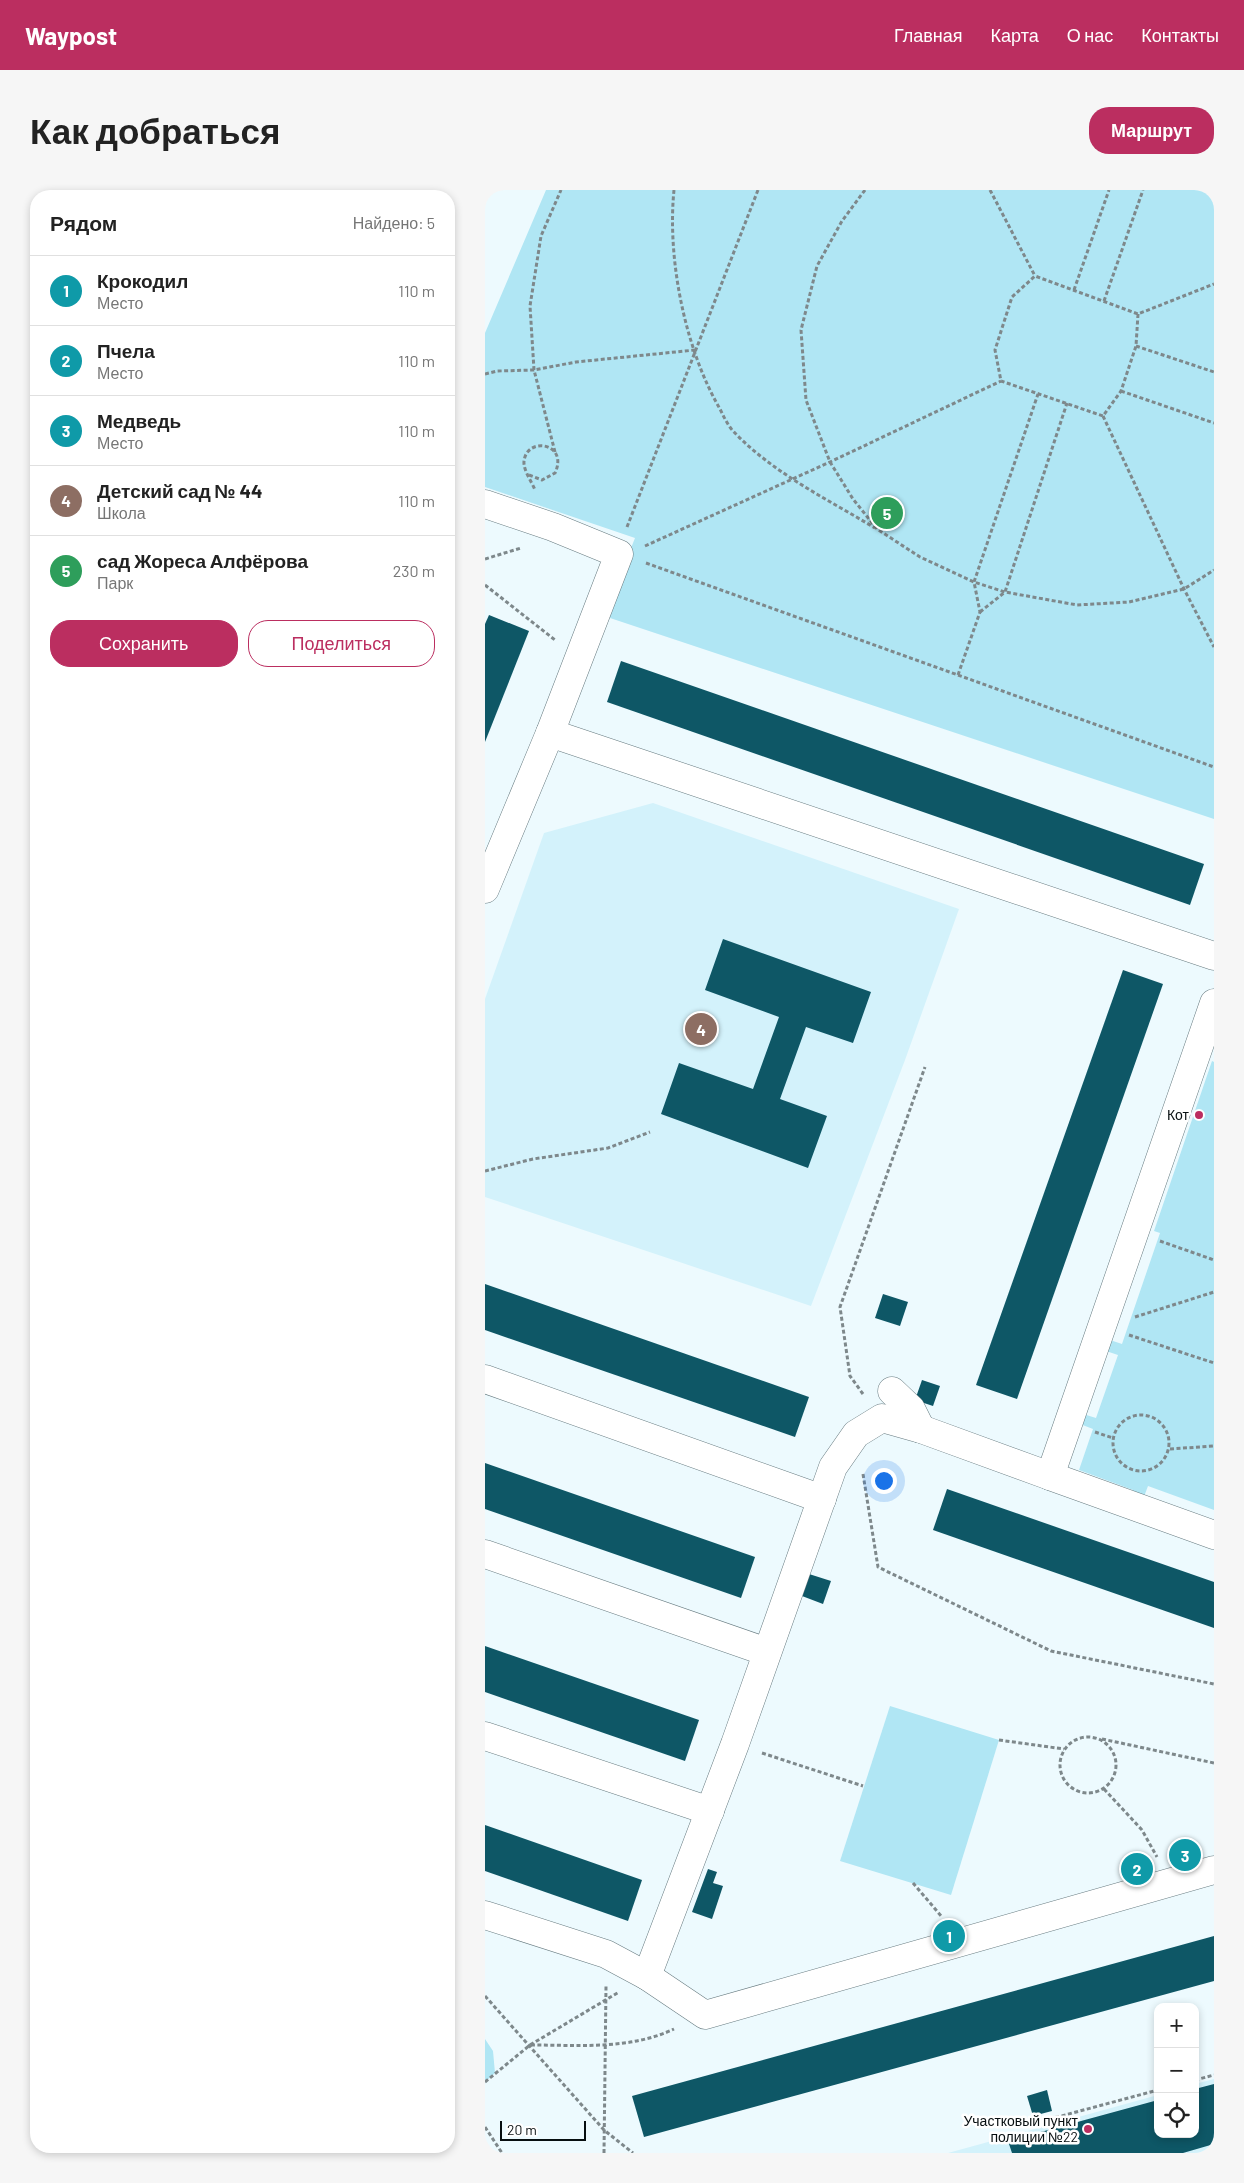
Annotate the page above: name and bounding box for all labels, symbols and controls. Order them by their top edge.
text: Waypost [25,21,117,50]
text: Главная [894,24,963,46]
text: Карта [991,24,1039,46]
text: О нас [1067,24,1113,46]
text: Контакты [1141,24,1219,46]
button: Маршрут [1089,107,1214,154]
text: Как добраться [30,109,280,151]
text: Рядом [50,210,117,235]
text: Найдено: 5 [353,213,435,232]
text: Крокодил [97,269,188,292]
text: 1 [63,281,69,300]
text: 110 m [398,281,435,300]
text: Место [97,293,143,312]
text: Пчела [97,339,155,362]
text: 2 [62,351,70,370]
text: 110 m [398,351,435,370]
text: Место [97,363,143,382]
text: Медведь [97,409,181,432]
text: 3 [62,421,70,440]
text: 110 m [398,421,435,440]
text: Место [97,433,143,452]
text: Детский сад № 44 [97,479,263,502]
text: 4 [61,491,71,510]
text: 110 m [398,491,435,510]
pin: 5 [871,494,903,532]
text: Школа [97,503,146,522]
text: сад Жореса Алфёрова [97,549,308,572]
text: 5 [62,561,70,580]
text: 230 m [393,561,435,580]
text: Парк [97,573,133,592]
button: Сохранить [50,620,238,667]
button: Поделиться [248,620,435,667]
pin: 4 [685,1010,717,1048]
place label: Кот [1167,1106,1190,1123]
marker: Кот [1193,1109,1205,1121]
your location [871,1468,897,1494]
pin: 3 [1169,1836,1201,1874]
pin: 2 [1121,1850,1153,1888]
pin: 1 [933,1917,965,1955]
map controls [1154,2003,1199,2138]
button: + [1154,2003,1199,2048]
button: − [1154,2048,1199,2093]
button: locate [1154,2093,1199,2138]
place label: Участковый пункт полиции №22 [963,2112,1079,2145]
scale bar [500,2118,586,2141]
text: 20 m [507,2121,537,2138]
marker: Участковый пункт полиции №22 [1082,2123,1094,2135]

